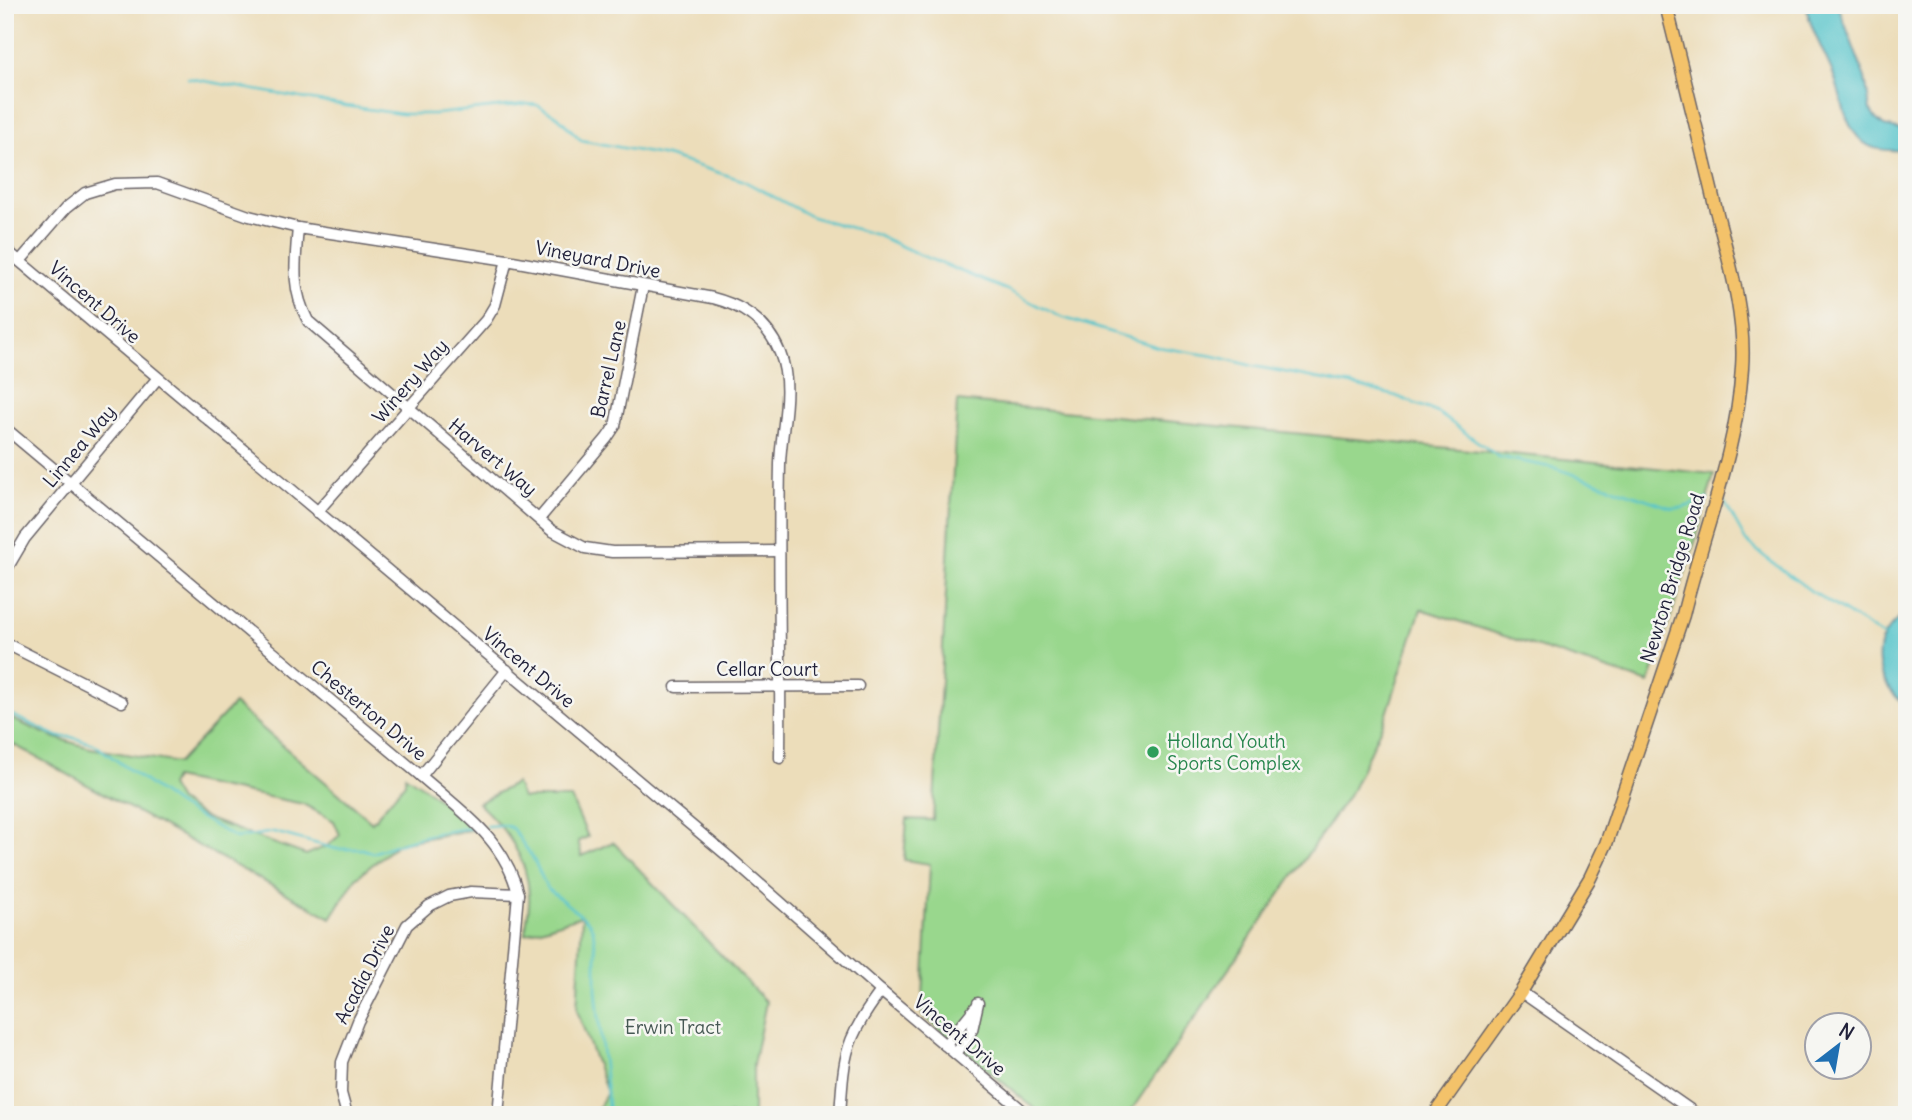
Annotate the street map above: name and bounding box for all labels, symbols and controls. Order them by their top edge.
street label: Vineyard Drive [533,235,663,283]
street label: Vincent Drive [44,256,146,348]
street label: Barrel Lane [585,318,631,420]
street label: Winery Way [367,334,453,428]
street label: Linnea Way [38,400,120,492]
street label: Harvert Way [444,413,542,501]
street label: Newton Bridge Road [1635,490,1709,666]
street label: Vincent Drive [478,621,580,713]
street label: Chesterton Drive [306,655,432,765]
street label: Cellar Court [716,657,818,681]
place label: Holland Youth Sports Complex [1167,729,1301,775]
marker: Holland Youth Sports Complex [1145,744,1161,760]
street label: Acadia Drive [329,920,399,1028]
street label: Vincent Drive [909,989,1011,1081]
north arrow [1804,1012,1874,1082]
park label: Erwin Tract [625,1015,721,1039]
text: N [1835,1018,1859,1045]

